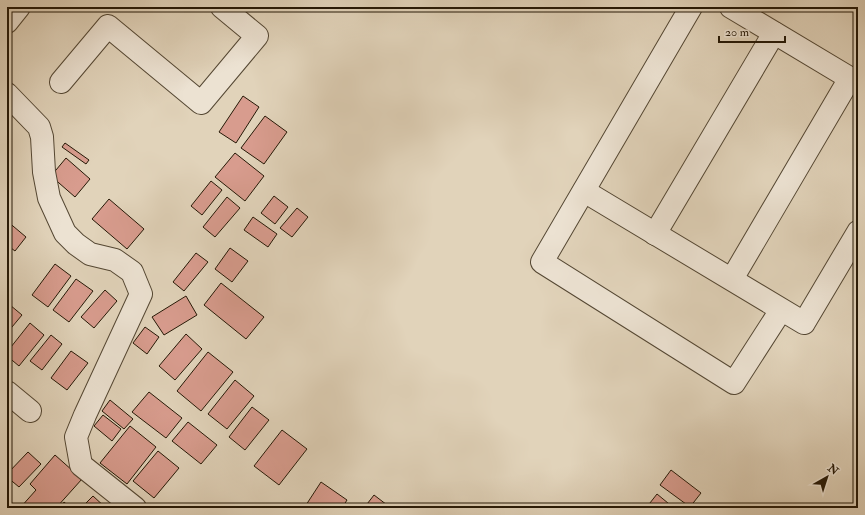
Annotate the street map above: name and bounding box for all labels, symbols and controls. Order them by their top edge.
scale bar [719,18,785,44]
text: 20 m [725,25,750,40]
north arrow [807,457,847,497]
text: N [824,461,842,478]

